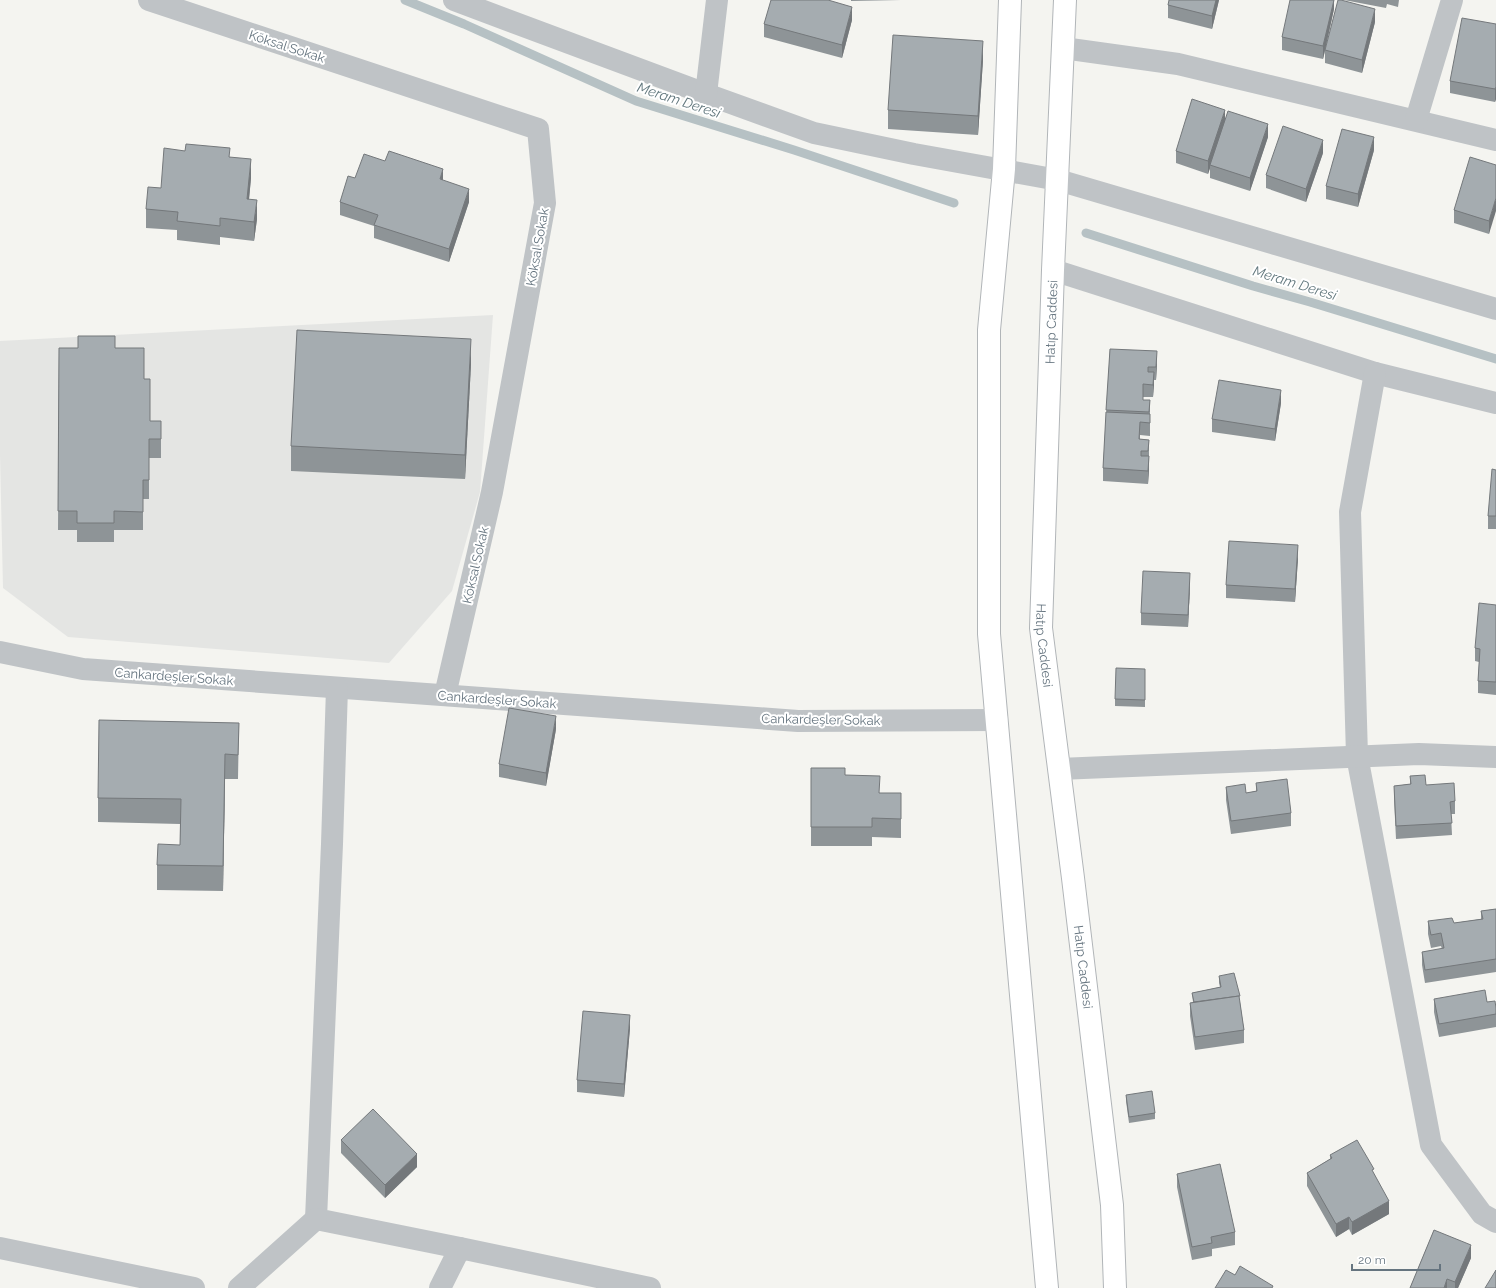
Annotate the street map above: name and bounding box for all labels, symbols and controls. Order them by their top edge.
street label: Köksal Sokak [247,27,327,66]
water label: Meram Deresi [635,79,724,121]
street label: Köksal Sokak [523,207,552,287]
water label: Meram Deresi [1251,263,1340,304]
street label: Hatıp Caddesi [1043,280,1060,364]
street label: Köksal Sokak [459,525,492,605]
street label: Hatıp Caddesi [1033,603,1056,688]
street label: Cankardeşler Sokak [114,665,234,688]
street label: Cankardeşler Sokak [437,688,557,711]
street label: Cankardeşler Sokak [761,711,881,728]
street label: Hatıp Caddesi [1071,924,1096,1010]
scale bar [1352,1246,1440,1272]
text: 20 m [1358,1253,1386,1267]

